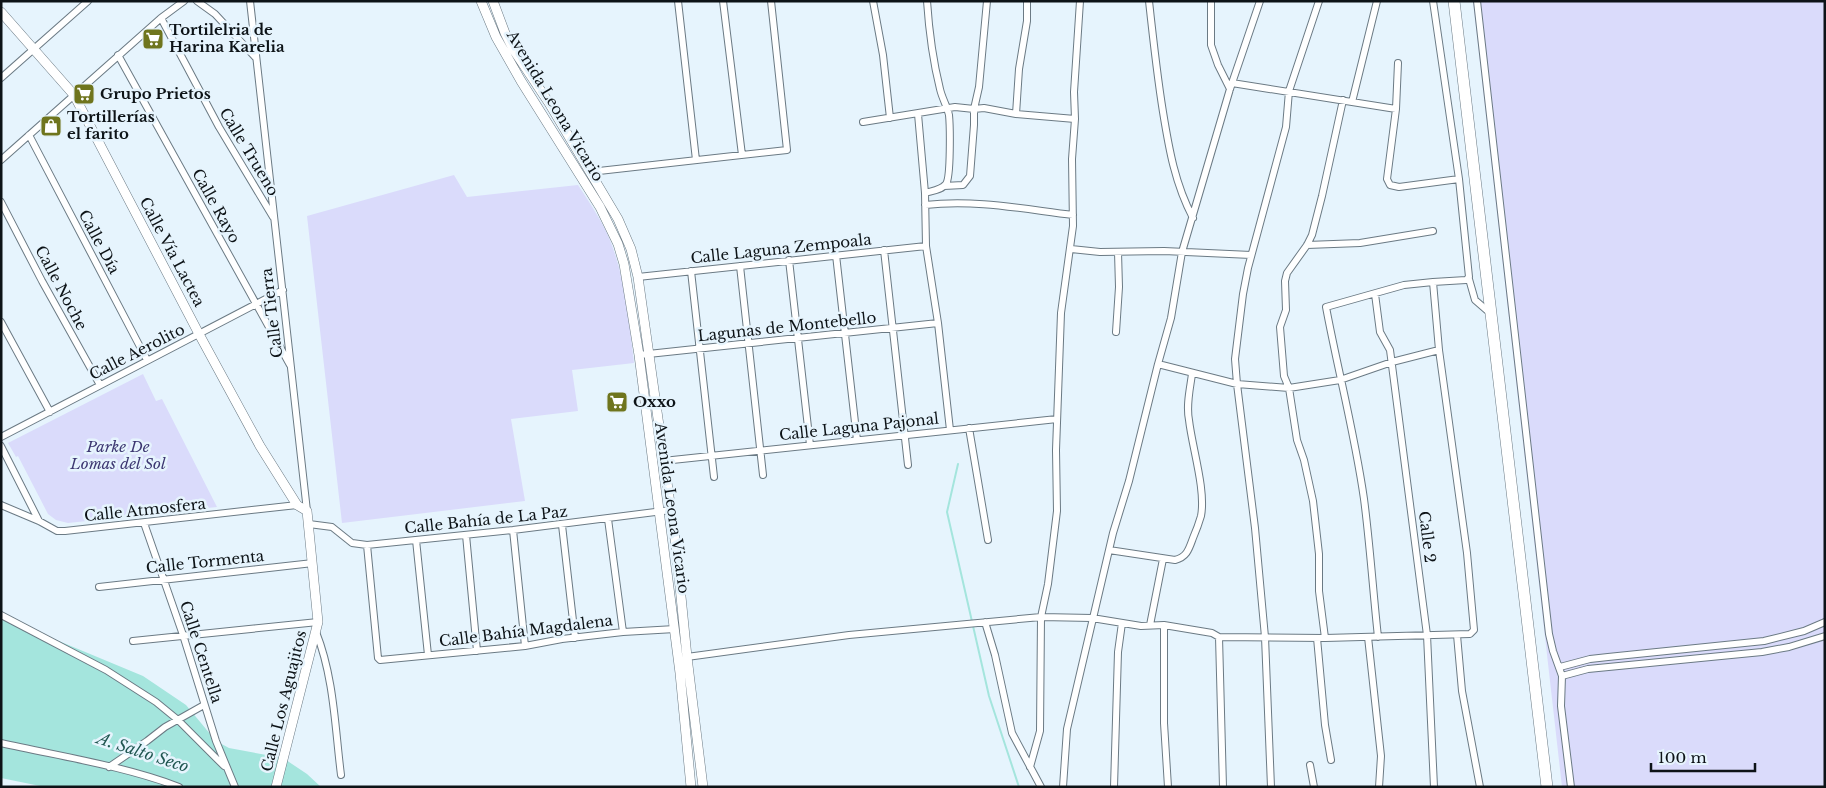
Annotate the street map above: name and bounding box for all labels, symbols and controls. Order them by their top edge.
place label: Tortilelria de Harina Karelia [169,20,285,56]
street label: Avenida Leona Vicario [502,26,608,185]
supermarket icon: Tortilelria de Harina Karelia [141,27,165,51]
supermarket icon: Grupo Prietos [72,82,96,106]
place label: Grupo Prietos [100,84,211,103]
street label: Calle Trueno [216,104,283,199]
place label: Tortillerías el farito [67,107,155,143]
shop icon: Tortillerías el farito [39,114,63,138]
street label: Calle Rayo [188,165,245,246]
street label: Calle Vía Lactea [136,194,210,310]
street label: Calle Día [75,207,125,278]
street label: Calle Laguna Zempoala [690,229,873,267]
street label: Calle Noche [31,242,92,333]
street label: Calle Tierra [256,266,286,359]
street label: Lagunas de Montebello [697,308,877,345]
street label: Calle Aerolito [86,319,188,384]
supermarket icon: Oxxo [605,390,629,414]
place label: Oxxo [633,392,676,411]
street label: Calle Laguna Pajonal [778,409,940,444]
street label: Avenida Leona Vicario [651,420,694,595]
park label: Parke De Lomas del Sol [69,437,166,473]
street label: Calle Atmosfera [83,494,207,525]
street label: Calle Bahía de La Paz [403,501,568,538]
street label: Calle 2 [1415,510,1440,564]
street label: Calle Tormenta [145,546,266,577]
street label: Calle Centella [176,598,227,706]
street label: Calle Bahía Magdalena [438,610,615,651]
street label: Calle Los Aguajitos [257,628,310,774]
water label: A. Salto Seco [93,727,191,776]
scale bar [1651,740,1755,772]
text: 100 m [1658,748,1707,767]

